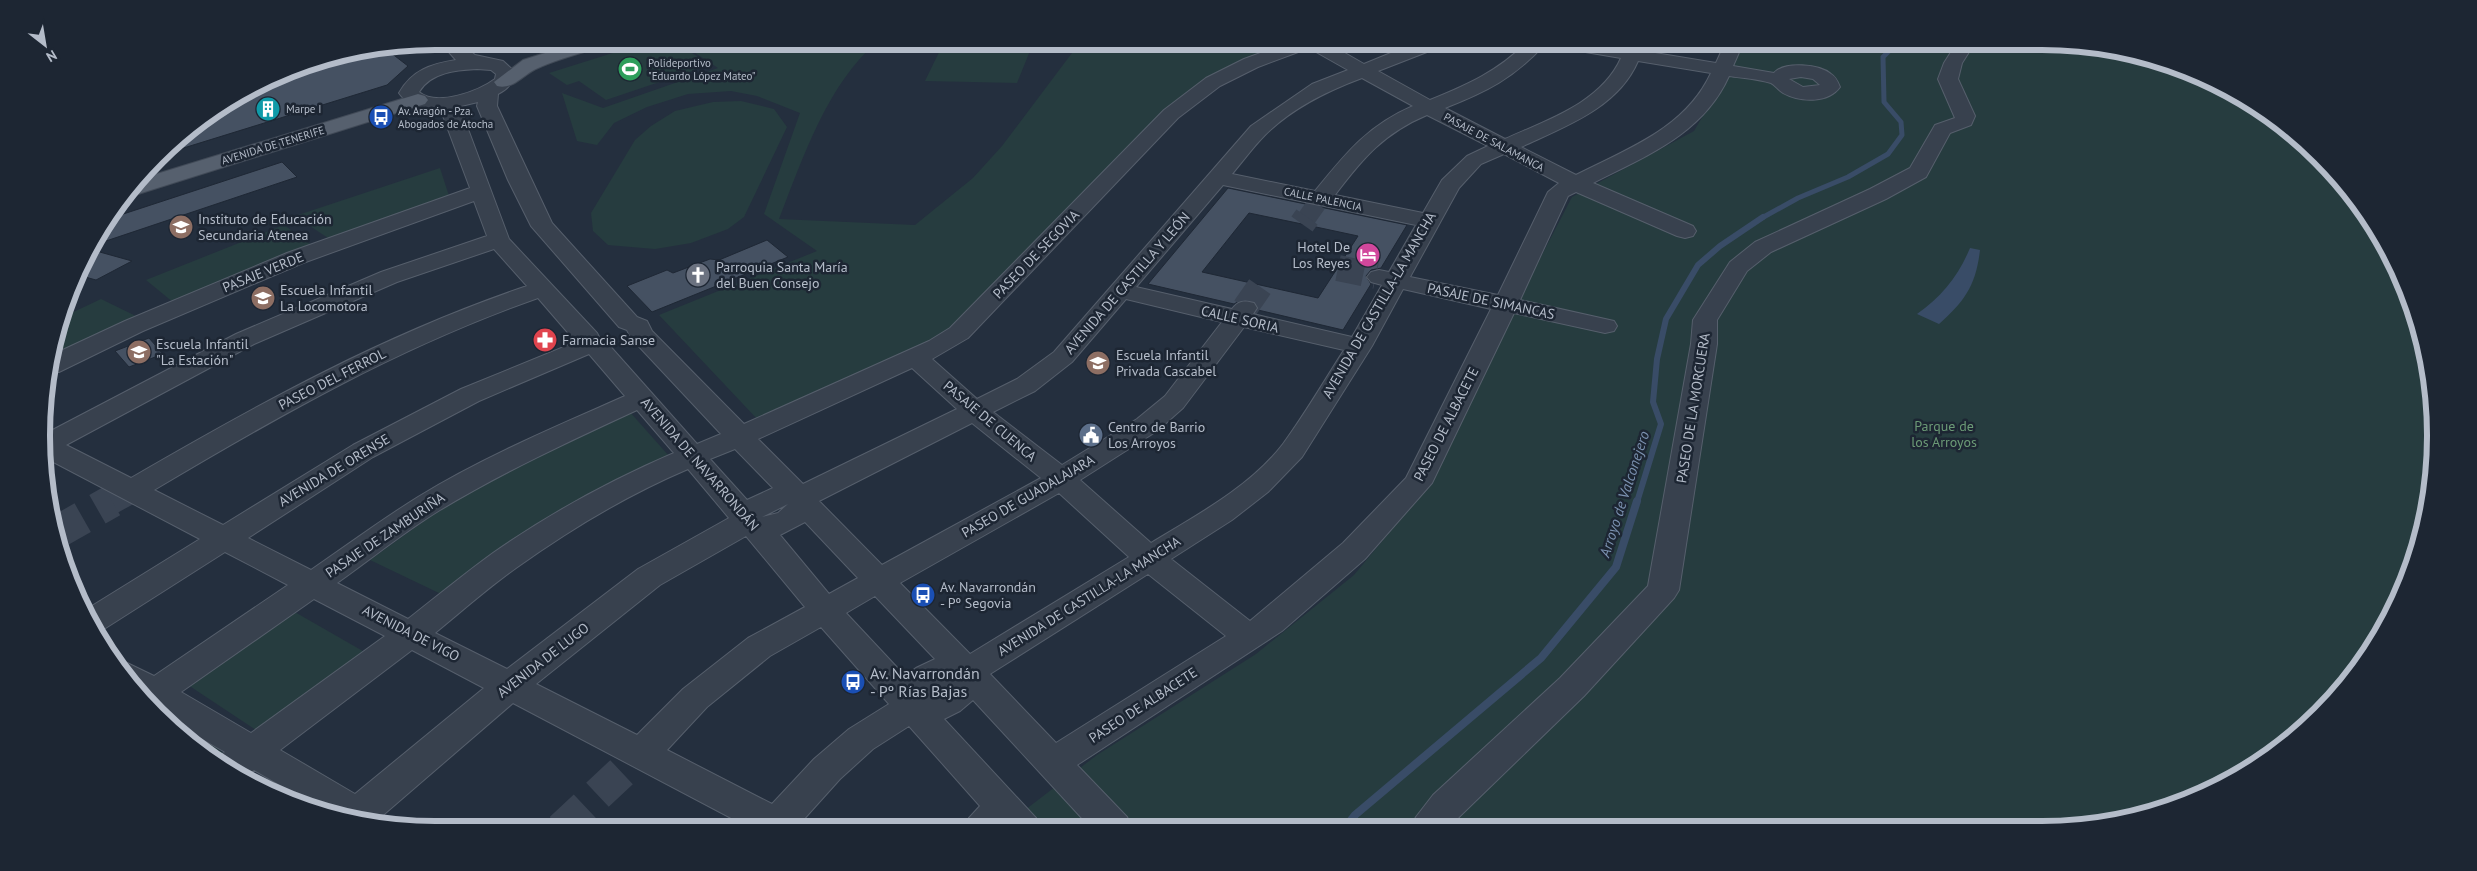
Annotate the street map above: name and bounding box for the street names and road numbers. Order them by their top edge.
street label: PASAJE DE SALAMANCA [1441,110,1547,175]
street label: AVENIDA DE TENERIFE [220,123,326,167]
street label: CALLE PALENCIA [1283,184,1364,214]
street label: PASEO DE SEGOVIA [989,205,1084,302]
street label: AVENIDA DE CASTILLA Y LEÓN [1060,208,1194,358]
street label: AVENIDA DE CASTILLA-LA MANCHA [1318,208,1440,401]
street label: PASAJE VERDE [220,248,306,296]
street label: PASAJE DE SIMANCAS [1426,279,1556,323]
street label: CALLE SORIA [1199,301,1281,337]
street label: PASEO DE LA MORCUERA [1672,331,1714,484]
street label: PASEO DEL FERROL [275,344,389,414]
street label: PASEO DE ALBACETE [1409,364,1483,484]
street label: PASAJE DE CUENCA [940,377,1041,466]
street label: AVENIDA DE NAVARRONDÁN [637,394,763,534]
street label: AVENIDA DE ORENSE [275,430,393,510]
street label: PASEO DE GUADALAJARA [958,450,1098,541]
street label: PASAJE DE ZAMBURIÑA [322,488,449,582]
street label: AVENIDA DE CASTILLA-LA MANCHA [994,532,1184,660]
street label: AVENIDA DE VIGO [359,601,463,665]
street label: AVENIDA DE LUGO [493,619,593,701]
street label: PASEO DE ALBACETE [1085,663,1201,747]

